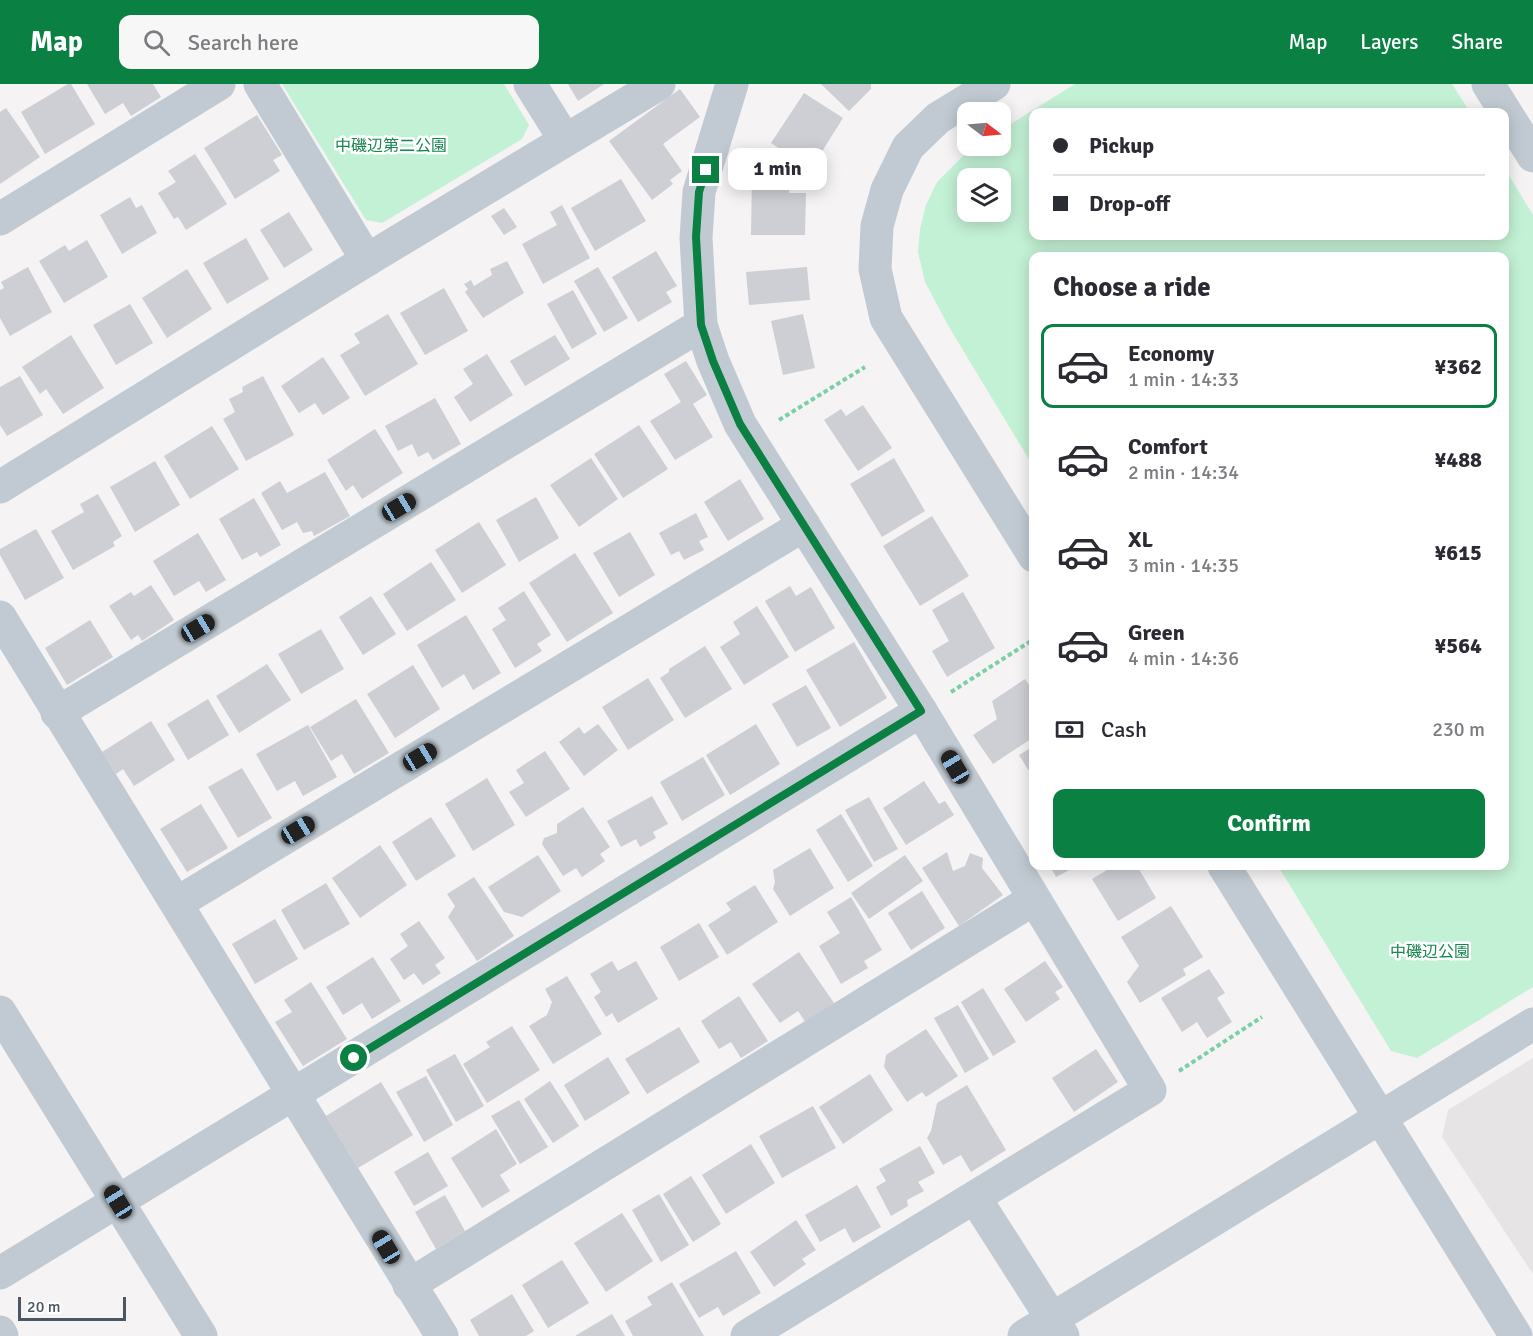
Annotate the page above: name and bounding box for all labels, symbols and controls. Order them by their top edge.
search box [119,15,539,69]
text: Map [30,25,83,59]
icon: search [140,26,173,59]
text: Search here [188,29,299,56]
text: Map [1289,29,1327,55]
text: Layers [1360,29,1418,55]
text: Share [1451,29,1503,55]
north arrow [957,102,1011,156]
map controls [957,102,1011,222]
text: Pickup [1089,132,1154,159]
park label: 中磯辺第二公園 [335,136,447,156]
callout: 1 min [727,149,826,191]
route end [692,156,719,183]
text: 1 min [753,156,802,181]
button: layers [957,168,1011,222]
text: Drop-off [1089,190,1170,217]
text: Choose a ride [1053,271,1211,304]
icon: car [1056,339,1110,393]
text: Economy [1128,340,1214,367]
text: ¥362 [1434,353,1482,380]
text: 1 min · 14:33 [1128,367,1239,392]
icon: car [1056,432,1110,486]
text: Comfort [1128,433,1208,460]
text: ¥488 [1434,446,1482,473]
text: 2 min · 14:34 [1128,460,1239,485]
car [379,490,419,524]
icon: car [1056,525,1110,579]
text: XL [1128,526,1153,553]
text: ¥615 [1434,539,1482,566]
text: 3 min · 14:35 [1128,553,1239,578]
car [178,611,218,645]
icon: car [1056,618,1110,672]
text: Green [1128,619,1185,646]
text: ¥564 [1434,632,1482,659]
text: 4 min · 14:36 [1128,646,1239,671]
icon: cash [1053,713,1086,746]
text: Cash [1101,716,1147,743]
text: 230 m [1432,717,1485,742]
car [400,740,440,774]
car [938,747,972,787]
button: Confirm [1053,789,1485,858]
car [278,813,318,847]
park label: 中磯辺公園 [1390,942,1470,962]
route start [340,1044,367,1071]
car [101,1182,135,1222]
car [369,1227,403,1267]
scale bar [18,1294,126,1322]
text: 20 m [27,1297,61,1317]

